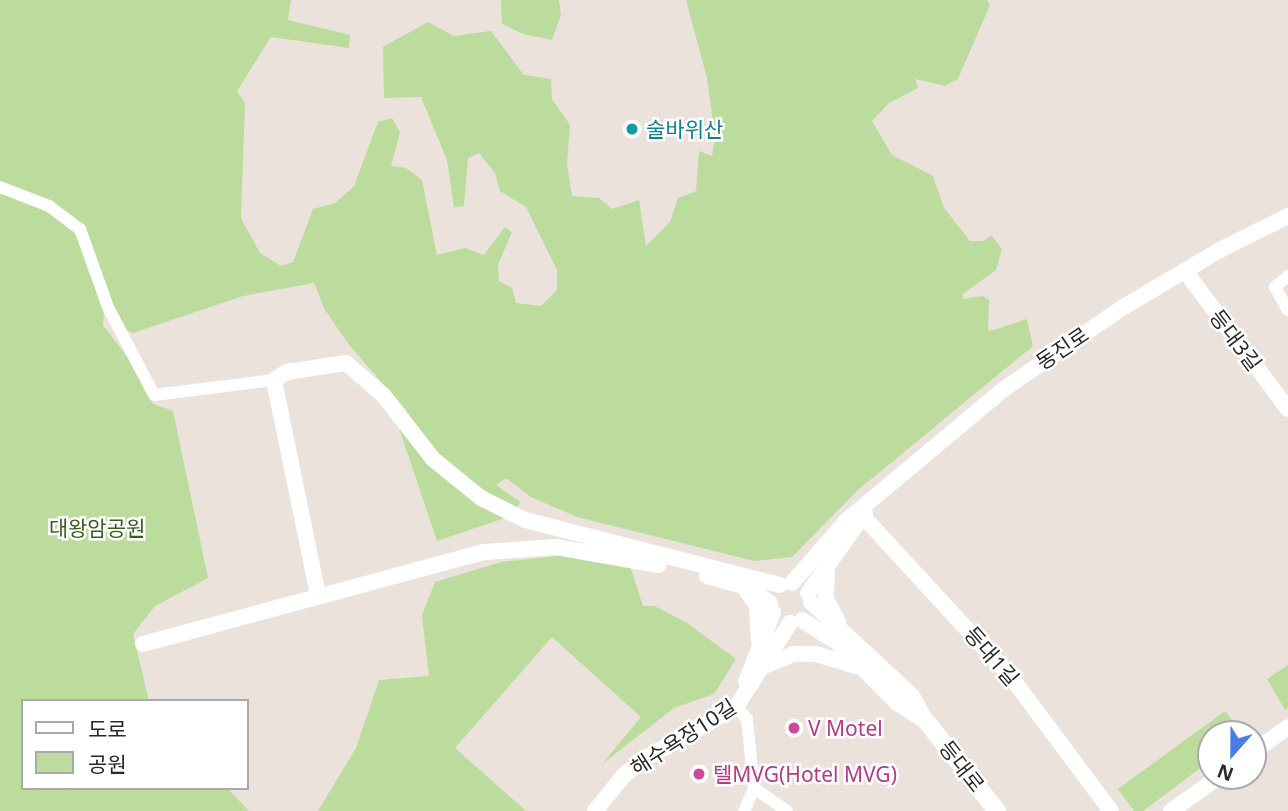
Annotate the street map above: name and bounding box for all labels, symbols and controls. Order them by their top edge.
place label: 술바위산 [646,116,723,142]
marker: 술바위산 [624,121,640,137]
street label: 등대3길 [1205,304,1267,376]
street label: 동진로 [1031,321,1093,375]
park label: 대왕암공원 [49,515,145,541]
street label: 등대1길 [960,621,1024,691]
street label: 해수욕장10길 [626,694,740,780]
legend [21,699,248,790]
text: 도로 [88,715,127,743]
place label: V Motel [808,715,883,741]
marker: V Motel [786,720,802,736]
north arrow [1197,720,1267,790]
street label: 등대로 [934,735,990,797]
text: 공원 [88,750,127,778]
text: N [1213,758,1237,788]
place label: 텔MVG(Hotel MVG) [713,761,897,787]
marker: 텔MVG(Hotel MVG) [691,766,707,782]

